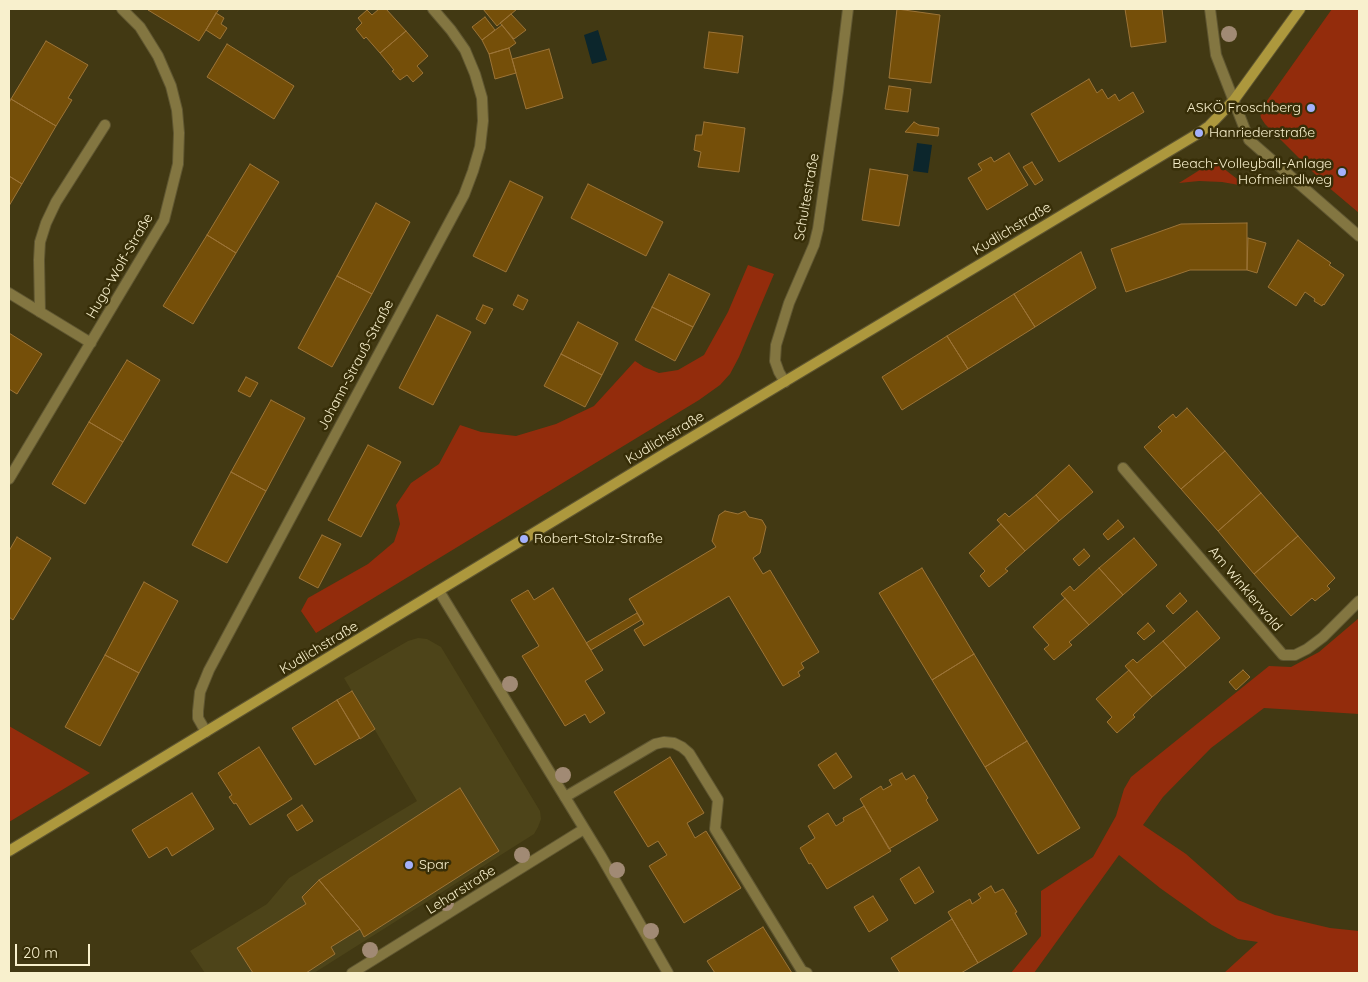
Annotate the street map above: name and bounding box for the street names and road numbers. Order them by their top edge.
street label: Schultestraße [791,152,823,242]
street label: Kudlichstraße [970,199,1054,259]
street label: Hugo-Wolf-Straße [83,210,157,322]
street label: Johann-Strauß-Straße [314,297,398,433]
street label: Kudlichstraße [623,408,707,468]
street label: Am Winklerwald [1205,543,1285,635]
street label: Kudlichstraße [277,618,361,678]
street label: Leharstraße [423,862,499,918]

